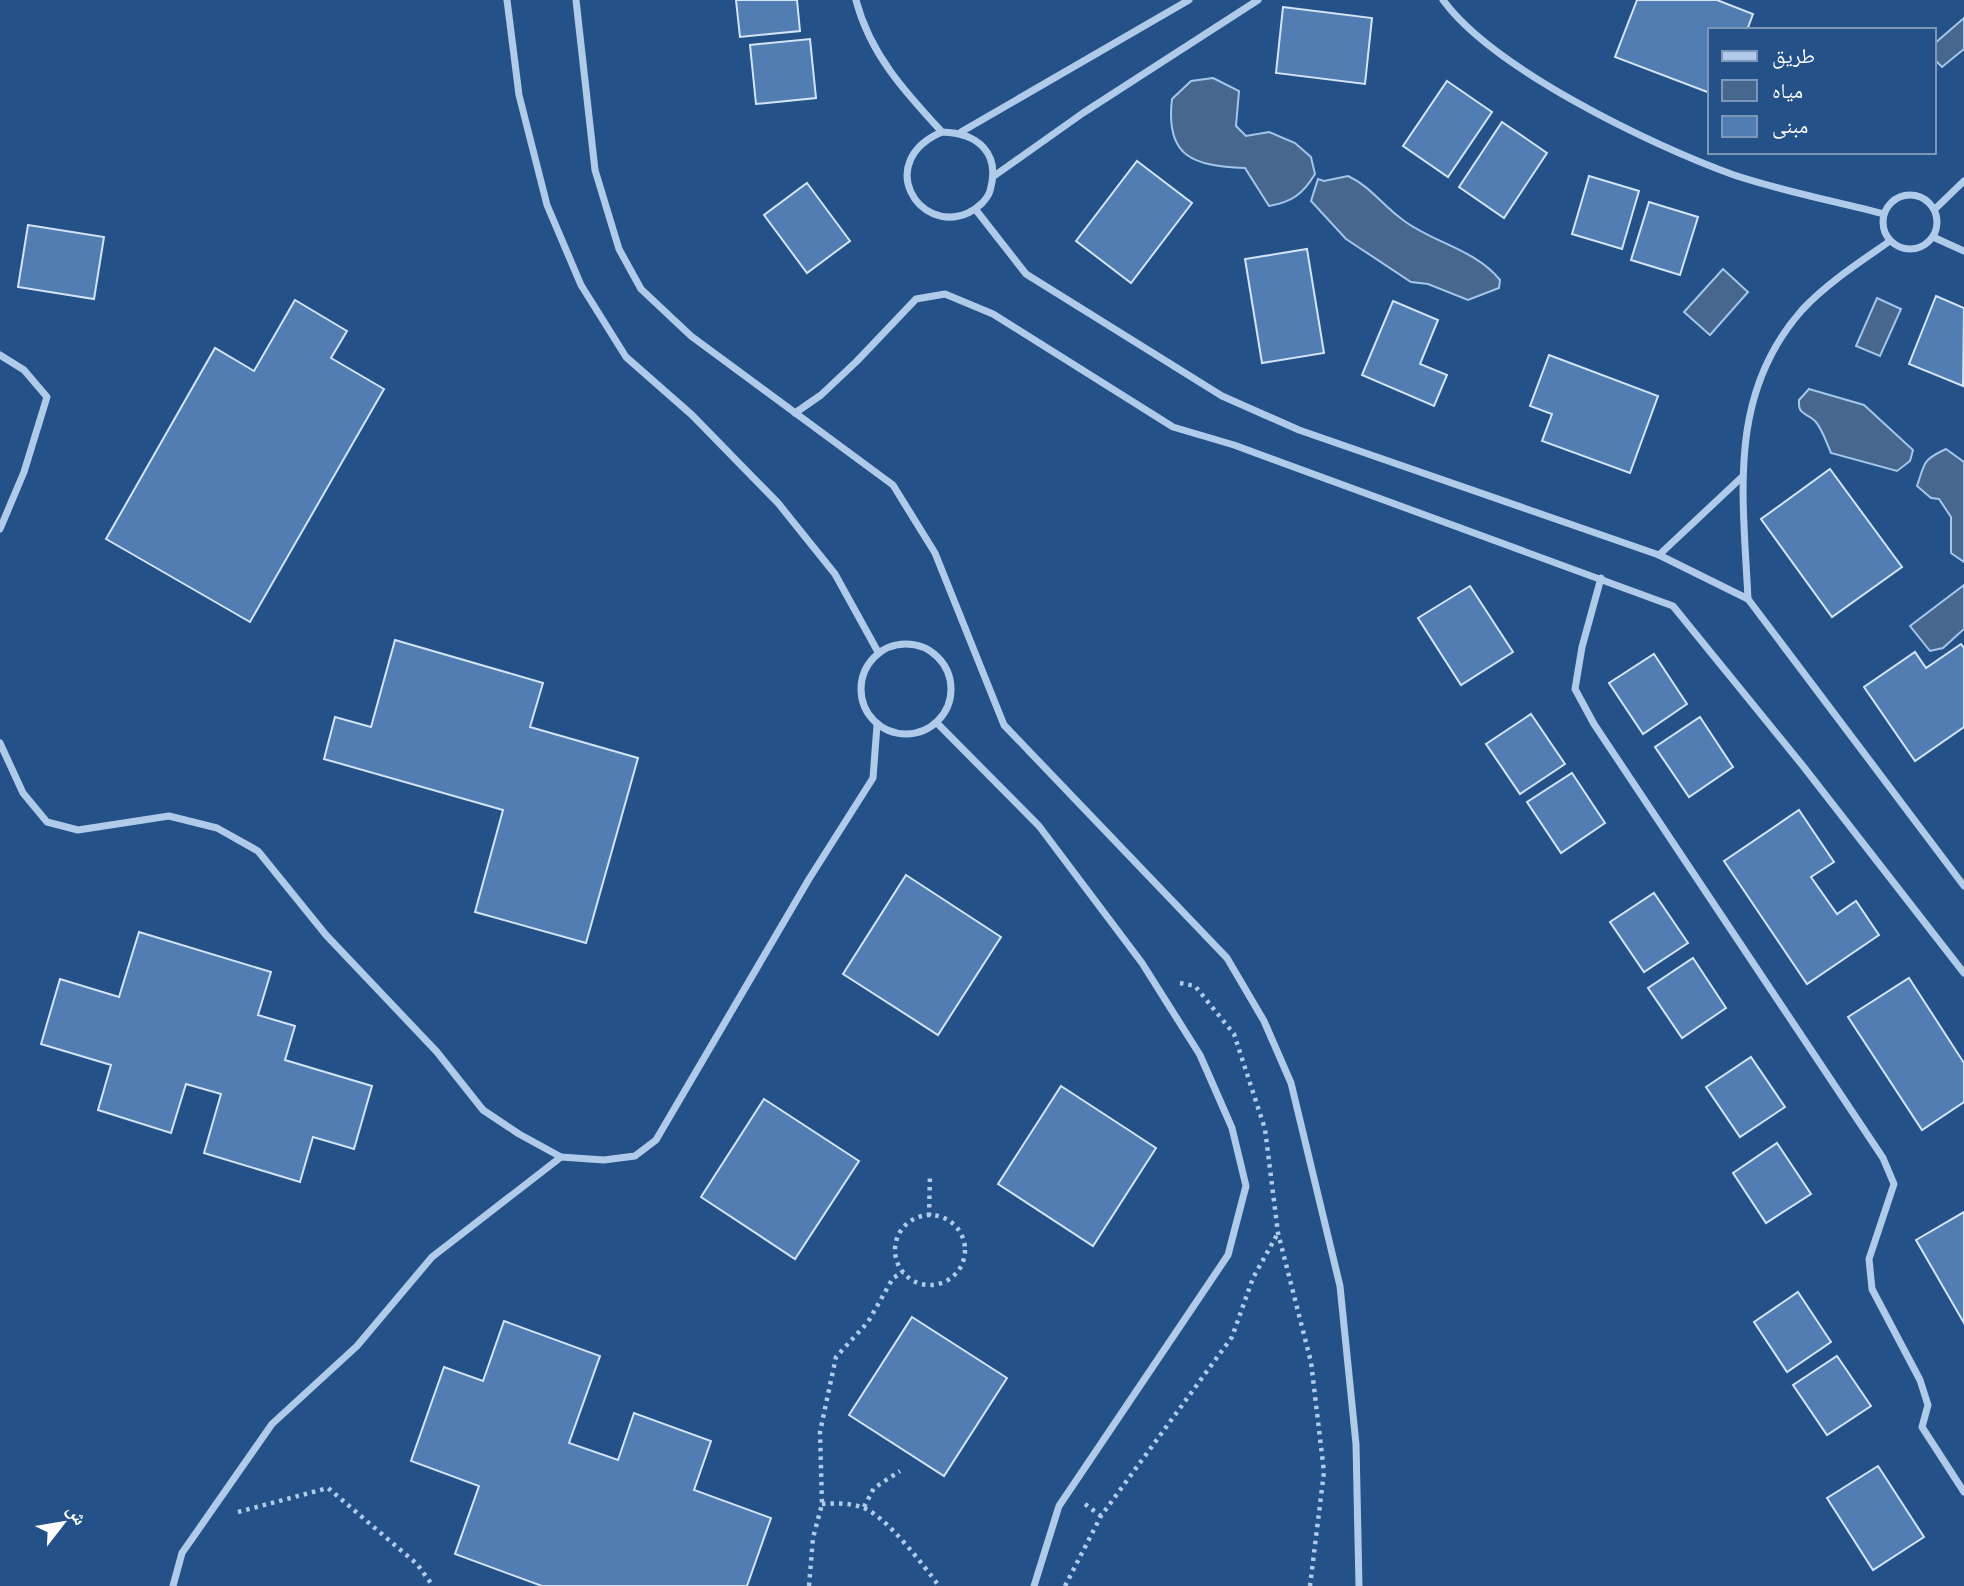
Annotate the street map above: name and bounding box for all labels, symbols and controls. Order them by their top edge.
legend [1708,28,1936,154]
text: طريق [1772,41,1815,70]
text: مياه [1772,76,1803,105]
text: مبنى [1772,111,1808,140]
north arrow [28,1488,98,1558]
text: ش [61,1499,94,1530]

